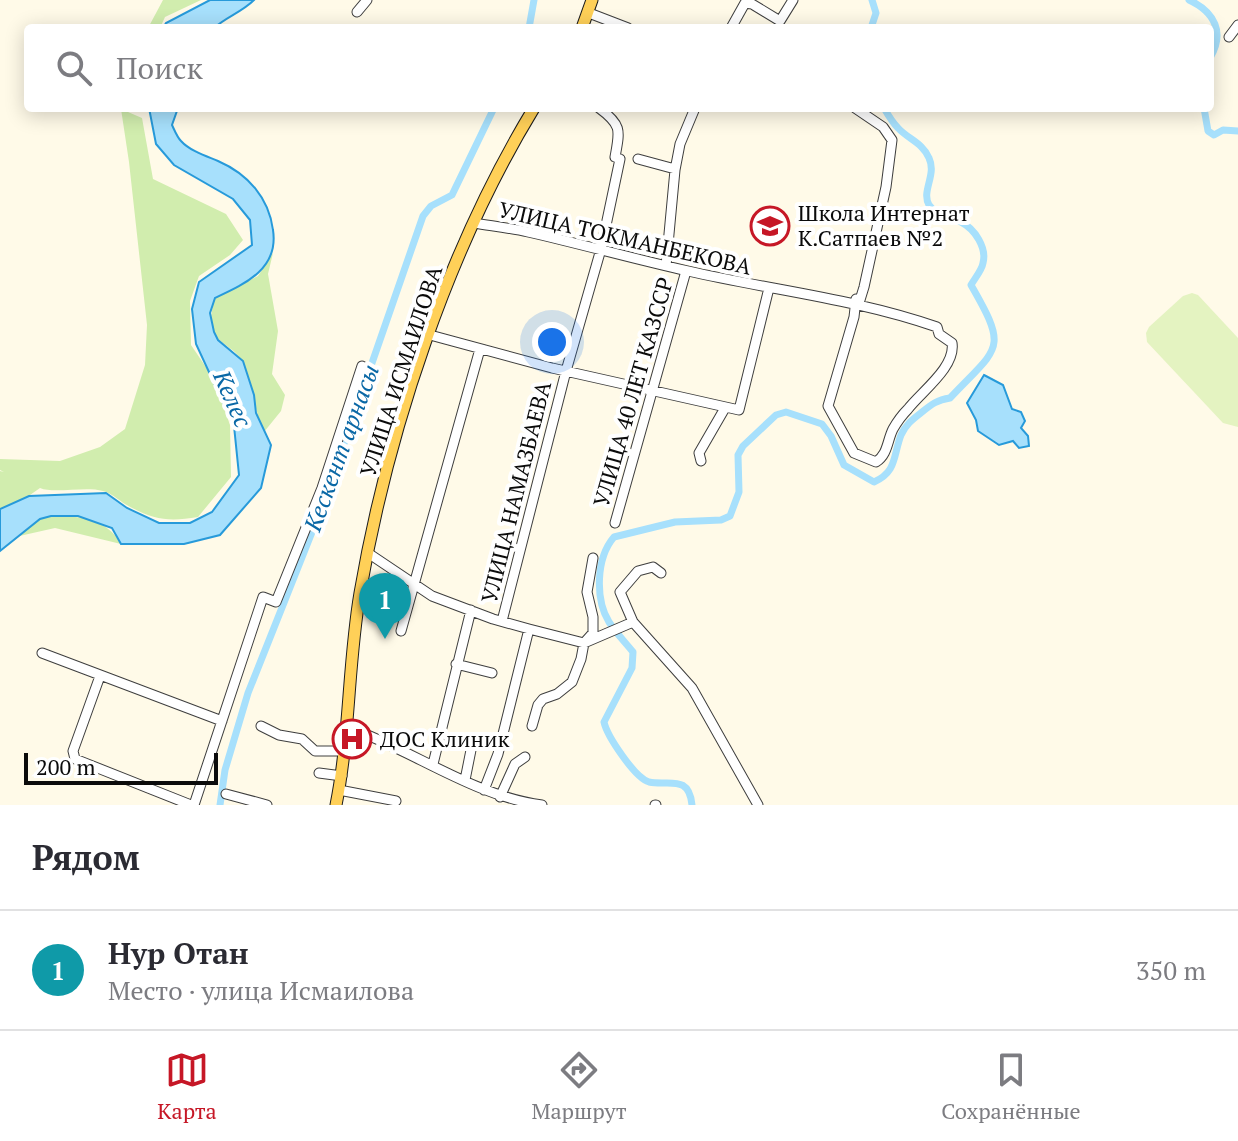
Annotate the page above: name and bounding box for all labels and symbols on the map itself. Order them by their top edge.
street label: УЛИЦА ТОКМАНБЕКОВА [496,194,755,281]
place label: Школа Интернат К.Сатпаев №2 [798,198,970,252]
school or university icon: Школа Интернат К.Сатпаев №2 [749,205,791,247]
street label: УЛИЦА ИСМАИЛОВА [353,261,449,480]
street label: УЛИЦА 40 ЛЕТ КАЗССР [586,274,679,510]
your location [532,322,572,362]
water label: Кескент арнасы [296,360,386,536]
water label: Келес [206,364,260,433]
street label: УЛИЦА НАМАЗБАЕВА [474,377,557,606]
pin: 1 [359,573,411,639]
hospital icon: ДОС Клиник [331,718,373,760]
place label: ДОС Клиник [380,724,509,753]
scale bar [24,749,218,785]

